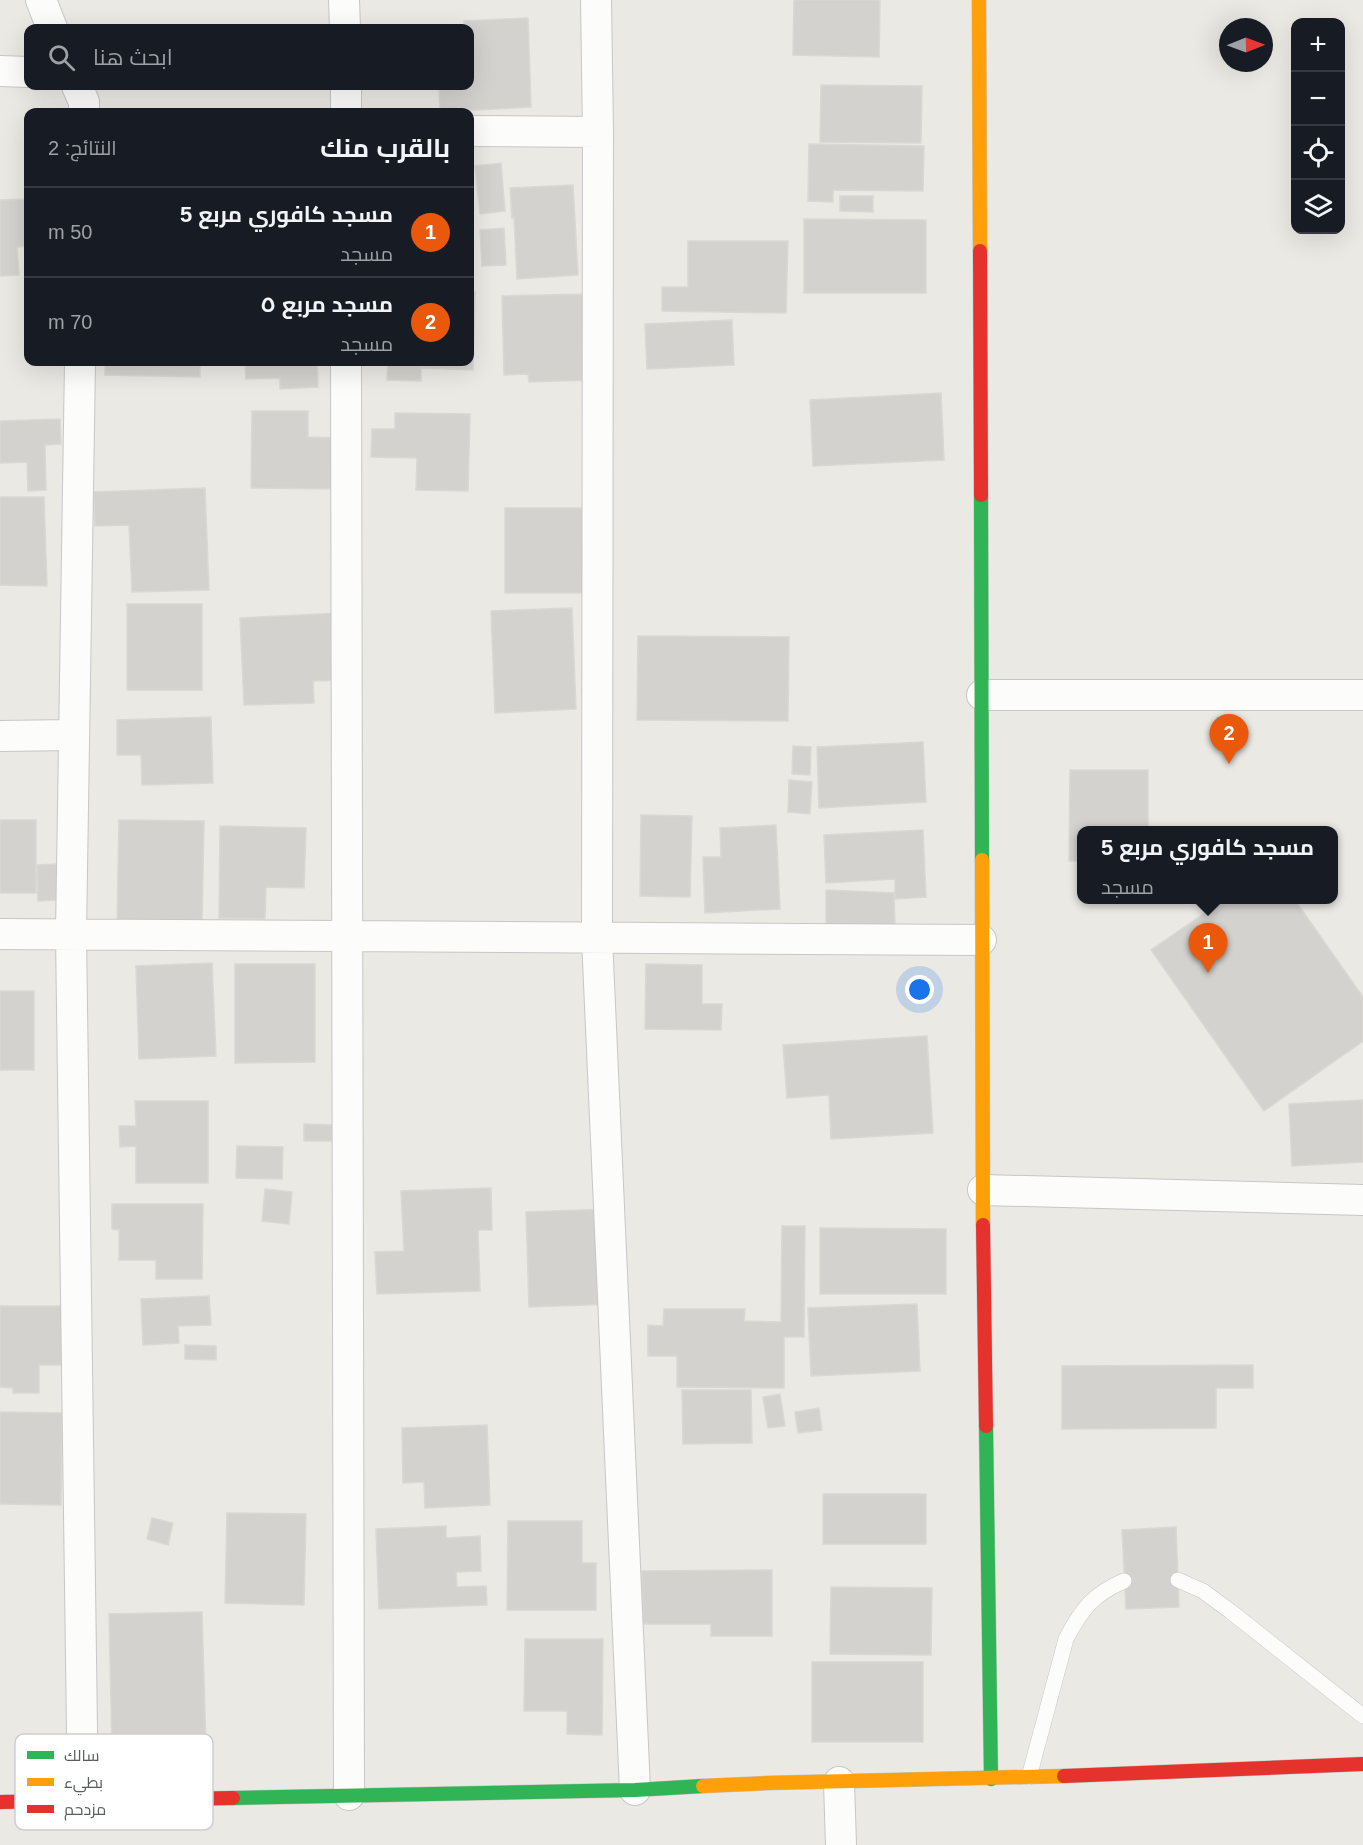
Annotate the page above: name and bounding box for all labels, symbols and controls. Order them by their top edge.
north arrow [1219,18,1273,72]
map controls [1291,18,1345,234]
button: + [1291,18,1345,72]
search box [24,24,474,90]
icon: search [45,41,78,74]
text: ابحث هنا [93,45,173,70]
button: − [1291,72,1345,126]
button: locate [1291,126,1345,180]
text: بالقرب منك [320,133,450,163]
text: النتائج: 2 [48,137,117,159]
button: layers [1291,180,1345,234]
text: مسجد كافوري مربع 5 [180,202,393,227]
text: 50 m [48,221,92,243]
text: 1 [425,221,436,243]
text: مسجد [340,243,393,265]
text: مسجد مربع ٥ [260,292,393,317]
text: 70 m [48,311,92,333]
text: 2 [425,311,436,333]
text: مسجد [340,333,393,355]
pin: 2 [1210,714,1248,764]
popup [1077,826,1338,904]
text: مسجد كافوري مربع 5 [1101,835,1314,860]
text: مسجد [1101,876,1154,898]
pin: 1 [1188,924,1228,973]
your location [905,975,934,1004]
legend [15,1734,213,1830]
text: سالك [64,1747,99,1764]
text: بطيء [64,1774,103,1796]
text: مزدحم [64,1801,106,1821]

